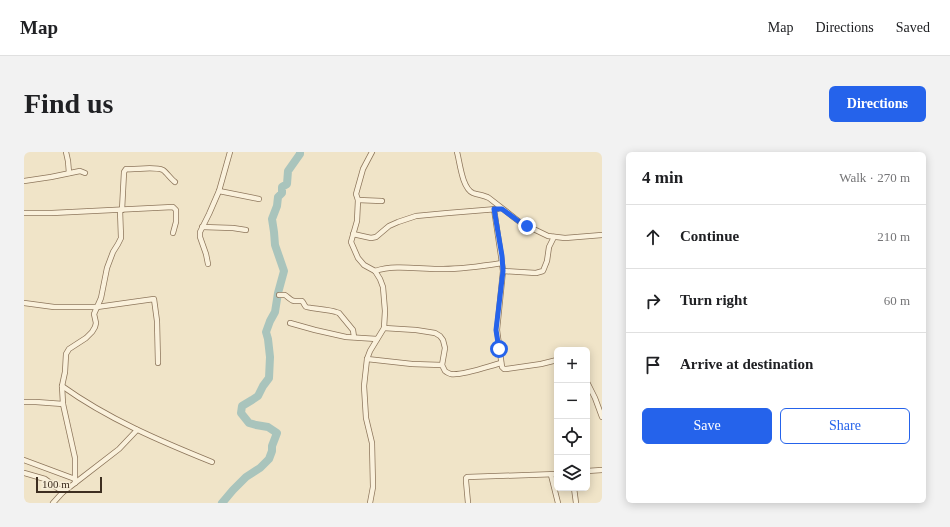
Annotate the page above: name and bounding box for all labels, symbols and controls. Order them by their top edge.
text: Map [20,17,58,38]
text: Map [768,20,793,35]
text: Directions [815,20,874,35]
text: Saved [896,20,930,35]
button: Directions [829,86,926,122]
text: Find us [24,88,114,119]
text: 4 min [642,168,683,187]
text: Walk · 270 m [839,170,910,185]
route end [518,217,536,235]
icon: ahead [642,226,664,248]
text: Continue [680,228,739,244]
text: 210 m [877,229,910,244]
icon: right [642,290,664,312]
text: Turn right [680,292,747,308]
text: 60 m [884,293,910,308]
route start [490,340,508,358]
map controls [554,347,590,491]
button: + [554,347,590,383]
icon: arrive [642,354,664,376]
text: Arrive at destination [680,356,813,372]
button: − [554,383,590,419]
button: Save [642,408,772,444]
button: Share [780,408,910,444]
button: locate [554,419,590,455]
button: layers [554,455,590,491]
scale bar [36,475,102,494]
text: 100 m [42,478,70,490]

